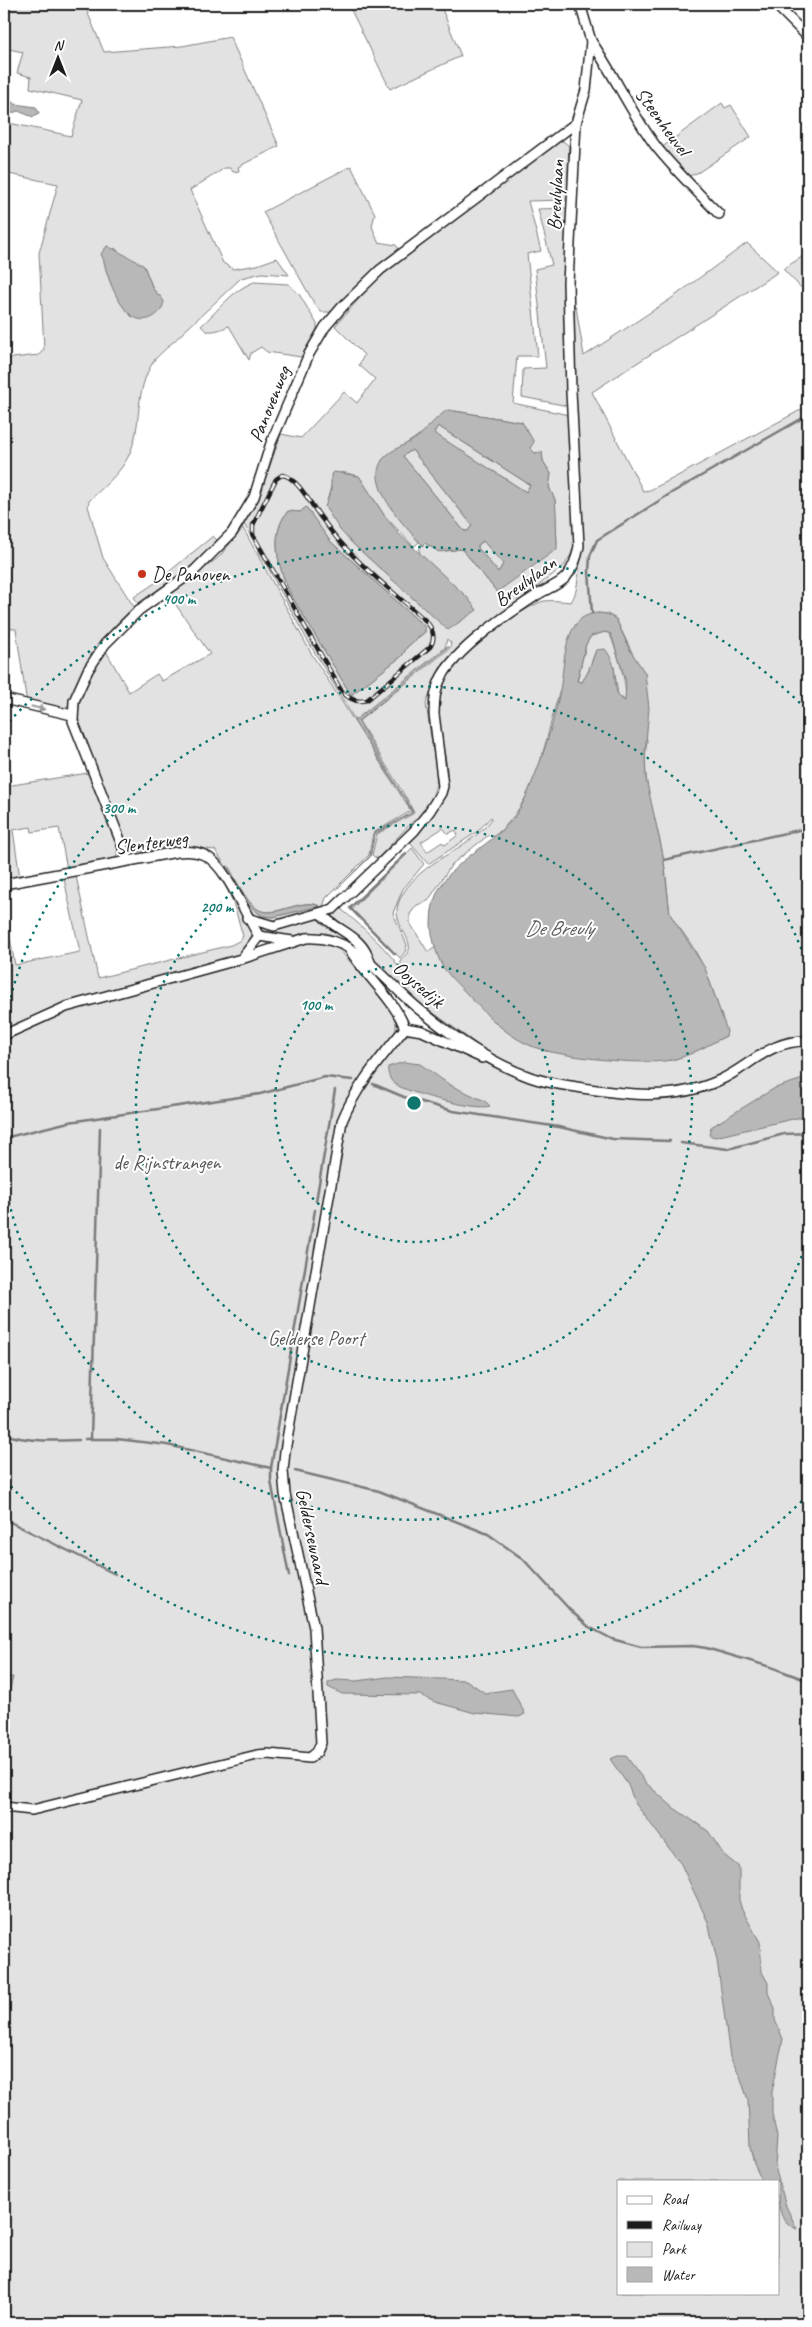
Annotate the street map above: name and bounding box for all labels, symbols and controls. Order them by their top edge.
north arrow [32,32,82,82]
text: N [54,37,65,54]
street label: Steenheuvel [629,82,698,163]
street label: Breulylaan [541,158,570,231]
street label: Panovenweg [243,361,297,446]
street label: Breulylaan [489,550,562,612]
place label: De Panoven [152,562,231,587]
marker: De Panoven [136,568,148,580]
text: 400 m [163,590,197,609]
one-way arrow [30,704,45,712]
text: 300 m [103,799,137,818]
street label: Slenterweg [113,825,191,860]
text: 200 m [201,898,235,917]
water label: De Breuly [525,915,597,941]
street label: Ooysedijk [388,955,451,1015]
text: 100 m [300,996,334,1015]
centre of rings [405,1094,423,1112]
park label: de Rijnstrangen [113,1150,222,1175]
park label: Gelderse Poort [268,1326,367,1351]
street label: Geldersewaard [290,1486,335,1589]
legend [617,2180,780,2294]
text: Road [662,2190,689,2209]
text: Railway [662,2216,703,2235]
text: Park [662,2240,687,2259]
text: Water [662,2266,696,2285]

